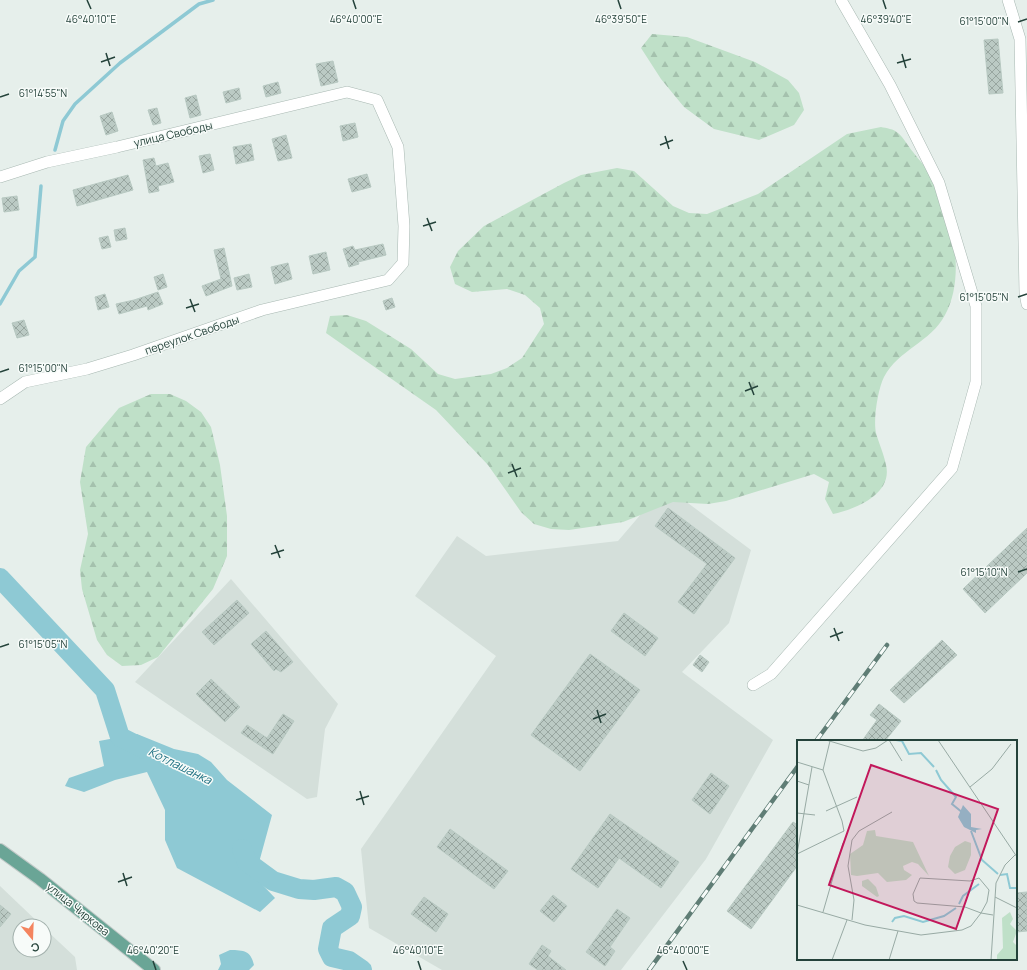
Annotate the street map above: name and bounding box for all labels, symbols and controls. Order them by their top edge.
text: 46°40'10"E [66,12,116,26]
text: 46°40'00"E [330,12,383,26]
text: 46°39'50"E [595,12,647,26]
text: 46°39'40"E [861,12,912,26]
text: 61°15'00"N [959,14,1009,28]
text: 61°14'55"N [19,86,67,100]
street label: улица Свободы [132,117,214,150]
text: 61°15'05"N [960,290,1009,304]
street label: переулок Свободы [143,311,241,358]
text: 61°15'00"N [18,361,68,375]
text: 61°15'10"N [960,565,1008,579]
text: 61°15'05"N [19,637,68,651]
inset map [797,740,1017,960]
water label: Котлашанка [146,743,216,789]
street label: улица Чиркова [44,879,113,939]
north arrow [12,918,52,958]
text: С [29,940,42,956]
text: 46°40'20"E [127,943,179,957]
text: 46°40'10"E [393,943,443,957]
text: 46°40'00"E [657,943,710,957]

